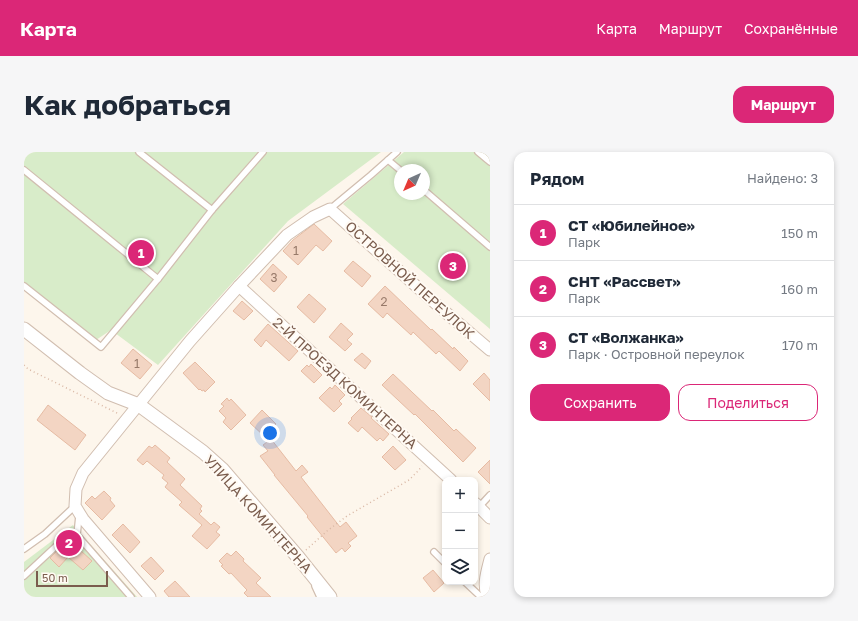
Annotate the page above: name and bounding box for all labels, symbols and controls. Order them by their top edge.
text: Карта [20,17,77,40]
text: Карта [596,20,637,37]
text: Маршрут [659,20,722,37]
text: Сохранённые [744,20,838,37]
button: Маршрут [733,86,834,123]
text: Как добраться [24,88,231,121]
north arrow [394,164,430,200]
text: Рядом [530,168,584,189]
text: Найдено: 3 [747,170,818,186]
text: СТ «Юбилейное» [568,216,695,234]
street label: ОСТРОВНОЙ ПЕРЕУЛОК [342,217,479,342]
text: 1 [540,225,546,241]
text: 150 m [781,225,818,241]
text: Парк [568,234,601,250]
pin: 1 [128,238,154,268]
house number: 1 [293,243,299,258]
pin: 3 [440,251,466,281]
house number: 3 [270,270,278,285]
text: СНТ «Рассвет» [568,272,681,290]
text: 2 [539,281,547,297]
text: 160 m [781,281,818,297]
text: Парк [568,290,601,306]
house number: 2 [381,294,388,309]
street label: 2-Й ПРОЕЗД КОМИНТЕРНА [270,313,421,452]
text: СТ «Волжанка» [568,328,684,346]
text: 3 [539,337,547,353]
text: 170 m [782,337,818,353]
text: Парк · Островной переулок [568,346,745,362]
house number: 1 [134,356,140,371]
button: Сохранить [530,384,670,421]
button: Поделиться [678,384,818,421]
your location [260,423,280,443]
street label: УЛИЦА КОМИНТЕРНА [201,451,316,577]
map controls [442,477,478,585]
button: + [442,477,478,513]
button: − [442,513,478,549]
pin: 2 [56,528,82,558]
button: layers [442,549,478,585]
scale bar [36,569,108,588]
text: 50 m [42,571,68,584]

